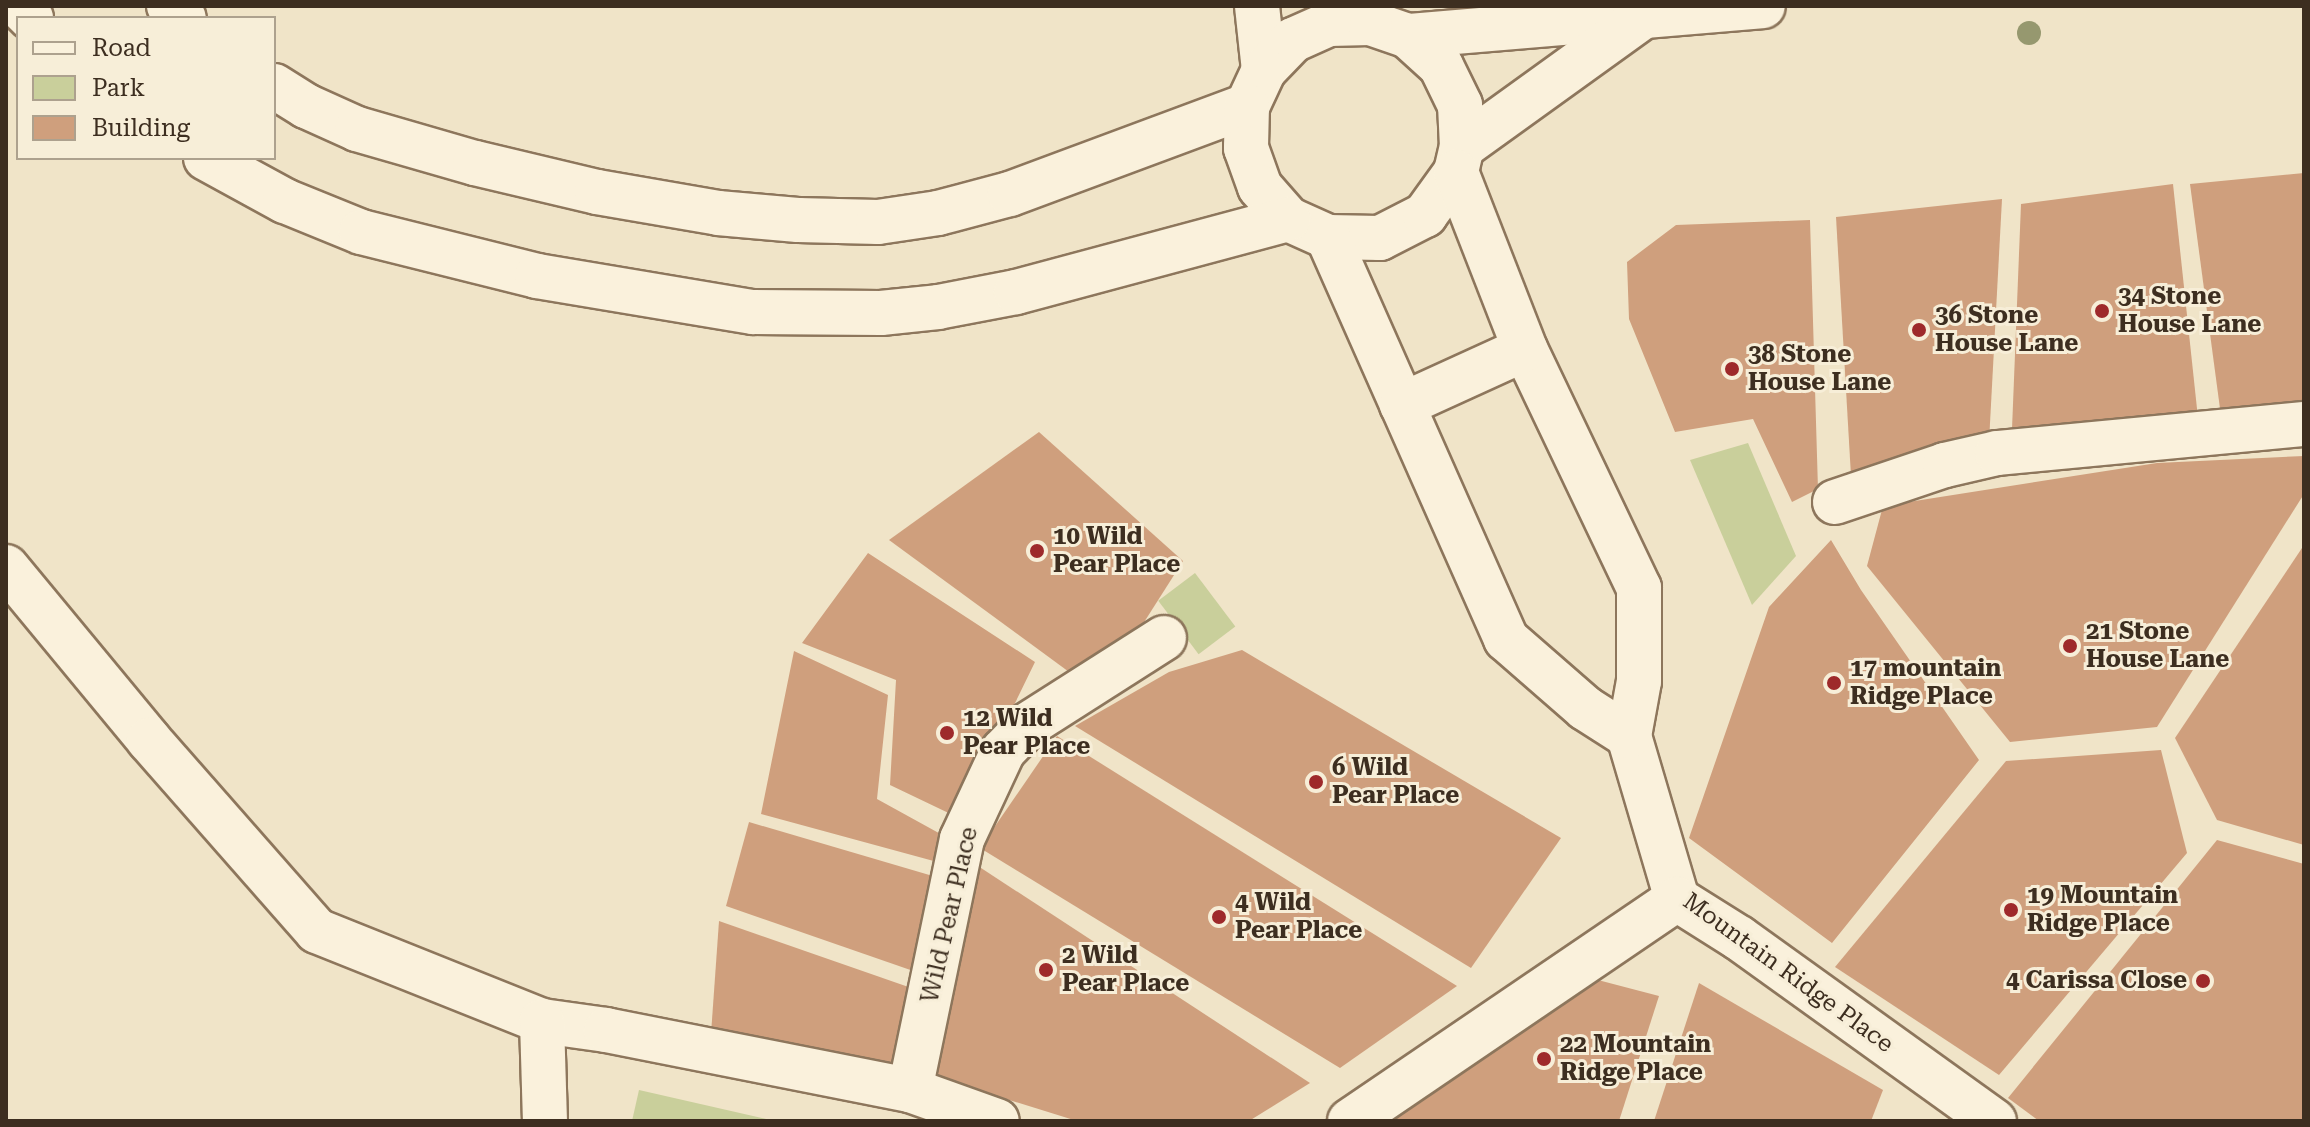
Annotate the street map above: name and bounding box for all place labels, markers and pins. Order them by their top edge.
place label: 34 Stone House Lane [2118,283,2261,339]
place label: 36 Stone House Lane [1935,302,2078,358]
marker: 34 Stone House Lane [2093,302,2111,320]
marker: 36 Stone House Lane [1910,321,1928,339]
place label: 38 Stone House Lane [1748,341,1891,397]
marker: 38 Stone House Lane [1723,360,1741,378]
place label: 10 Wild Pear Place [1053,523,1180,579]
marker: 10 Wild Pear Place [1028,542,1046,560]
place label: 21 Stone House Lane [2086,618,2229,674]
marker: 21 Stone House Lane [2061,637,2079,655]
place label: 17 mountain Ridge Place [1850,655,2001,711]
marker: 17 mountain Ridge Place [1825,674,1843,692]
place label: 12 Wild Pear Place [963,705,1090,761]
marker: 12 Wild Pear Place [938,724,956,742]
place label: 6 Wild Pear Place [1332,754,1459,810]
marker: 6 Wild Pear Place [1307,773,1325,791]
place label: 19 Mountain Ridge Place [2027,882,2178,938]
place label: 4 Wild Pear Place [1235,889,1362,945]
marker: 19 Mountain Ridge Place [2002,901,2020,919]
marker: 4 Wild Pear Place [1210,908,1228,926]
place label: 2 Wild Pear Place [1062,942,1189,998]
marker: 2 Wild Pear Place [1037,961,1055,979]
place label: 4 Carissa Close [2006,967,2187,995]
marker: 4 Carissa Close [2194,972,2212,990]
place label: 22 Mountain Ridge Place [1560,1031,1711,1087]
marker: 22 Mountain Ridge Place [1535,1050,1553,1068]

